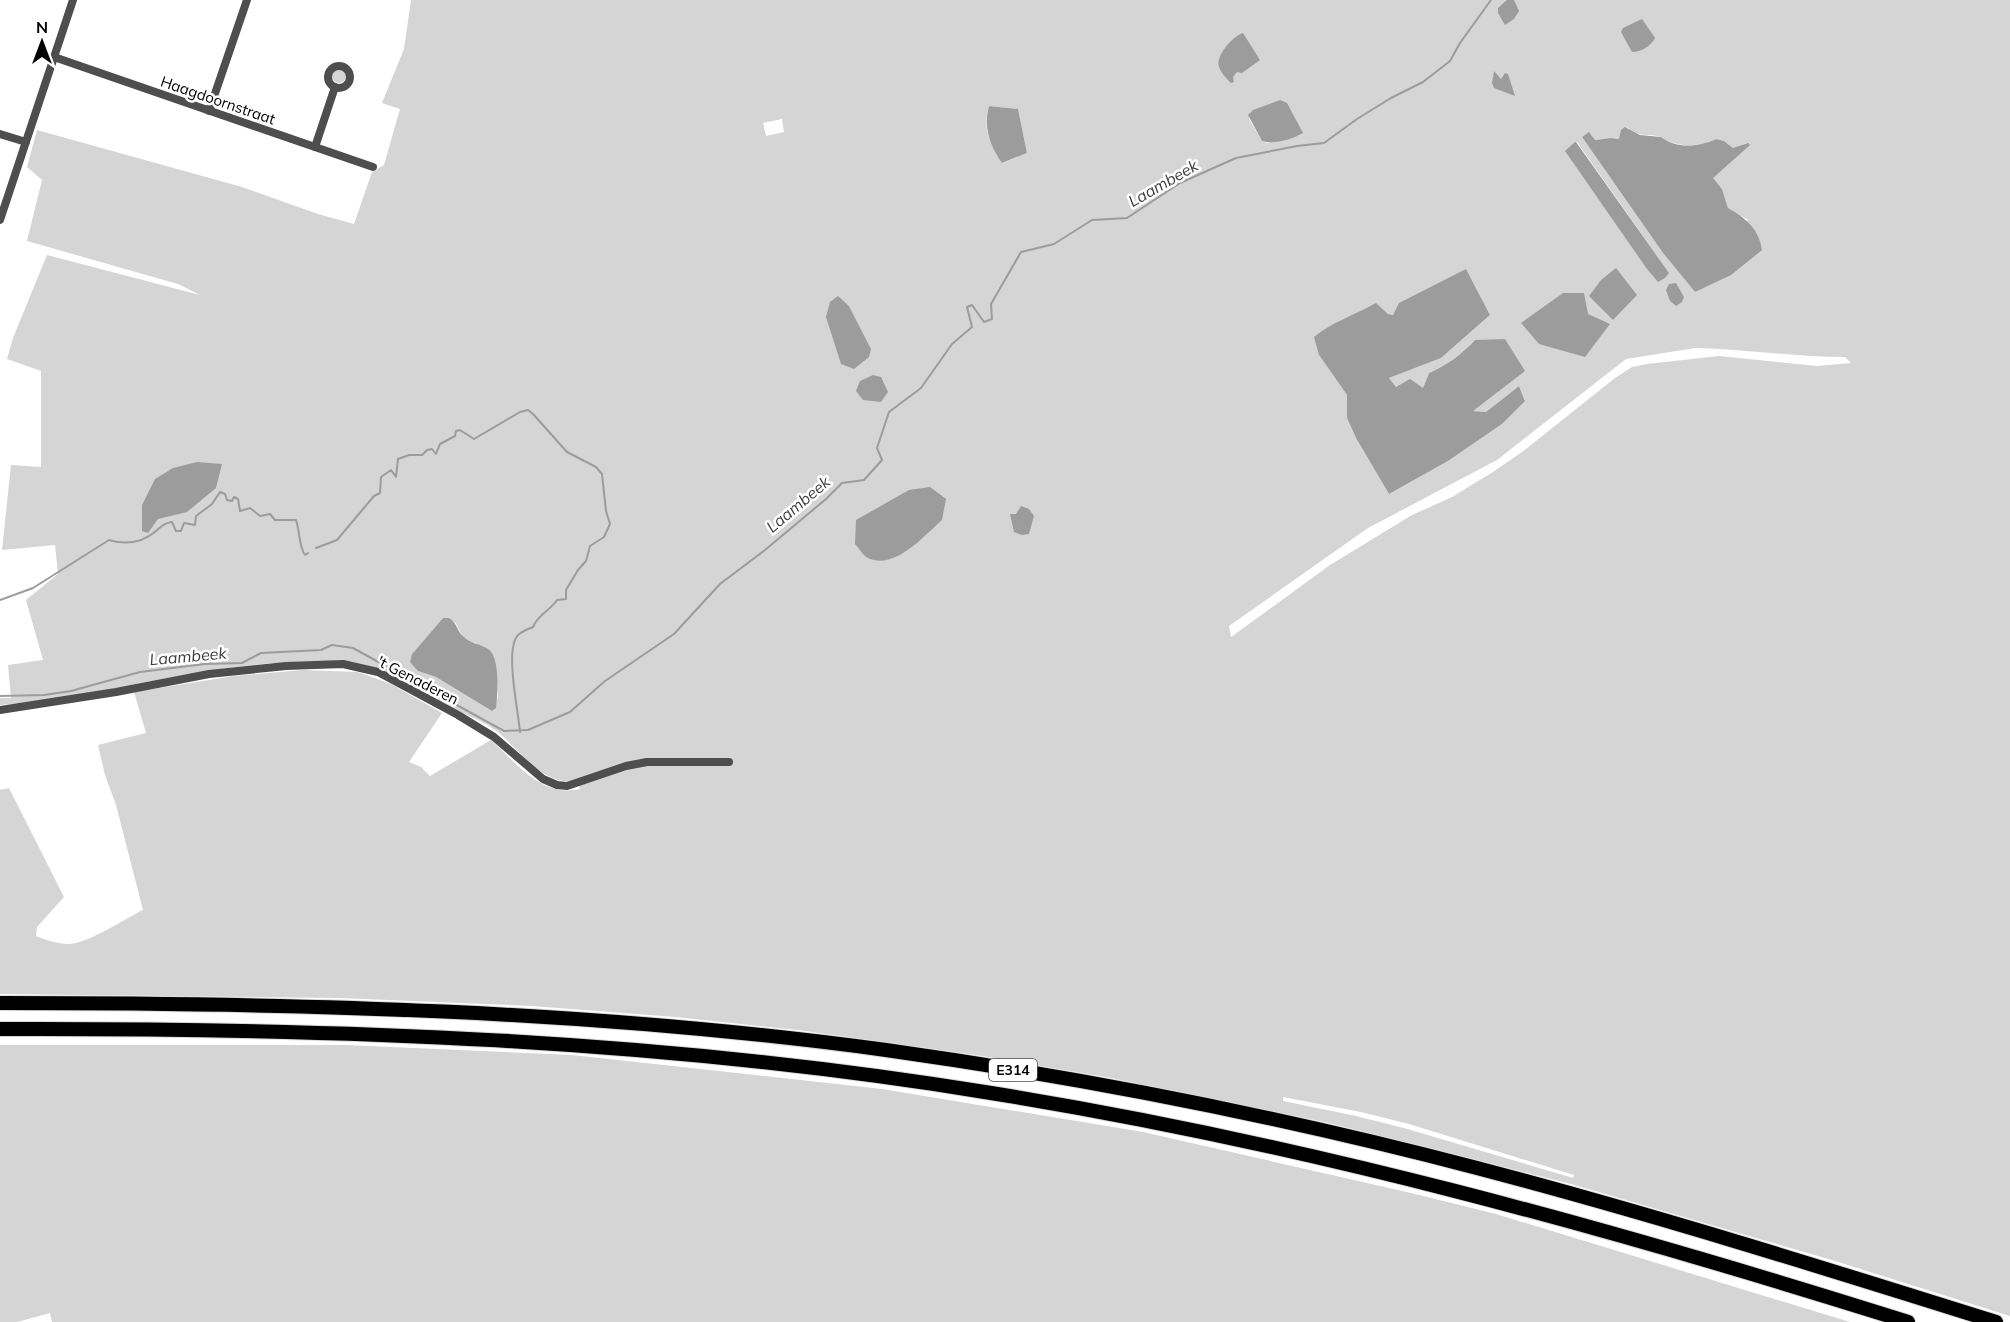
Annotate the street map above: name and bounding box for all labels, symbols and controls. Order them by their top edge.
north arrow [12,12,72,72]
text: N [36,17,48,37]
street label: Haagdoornstraat [158,71,278,129]
water label: Laambeek [1125,155,1202,211]
water label: Laambeek [762,471,835,536]
water label: Laambeek [149,643,228,669]
street label: 't Genaderen [374,651,462,709]
road number: E314 [989,1059,1037,1081]

